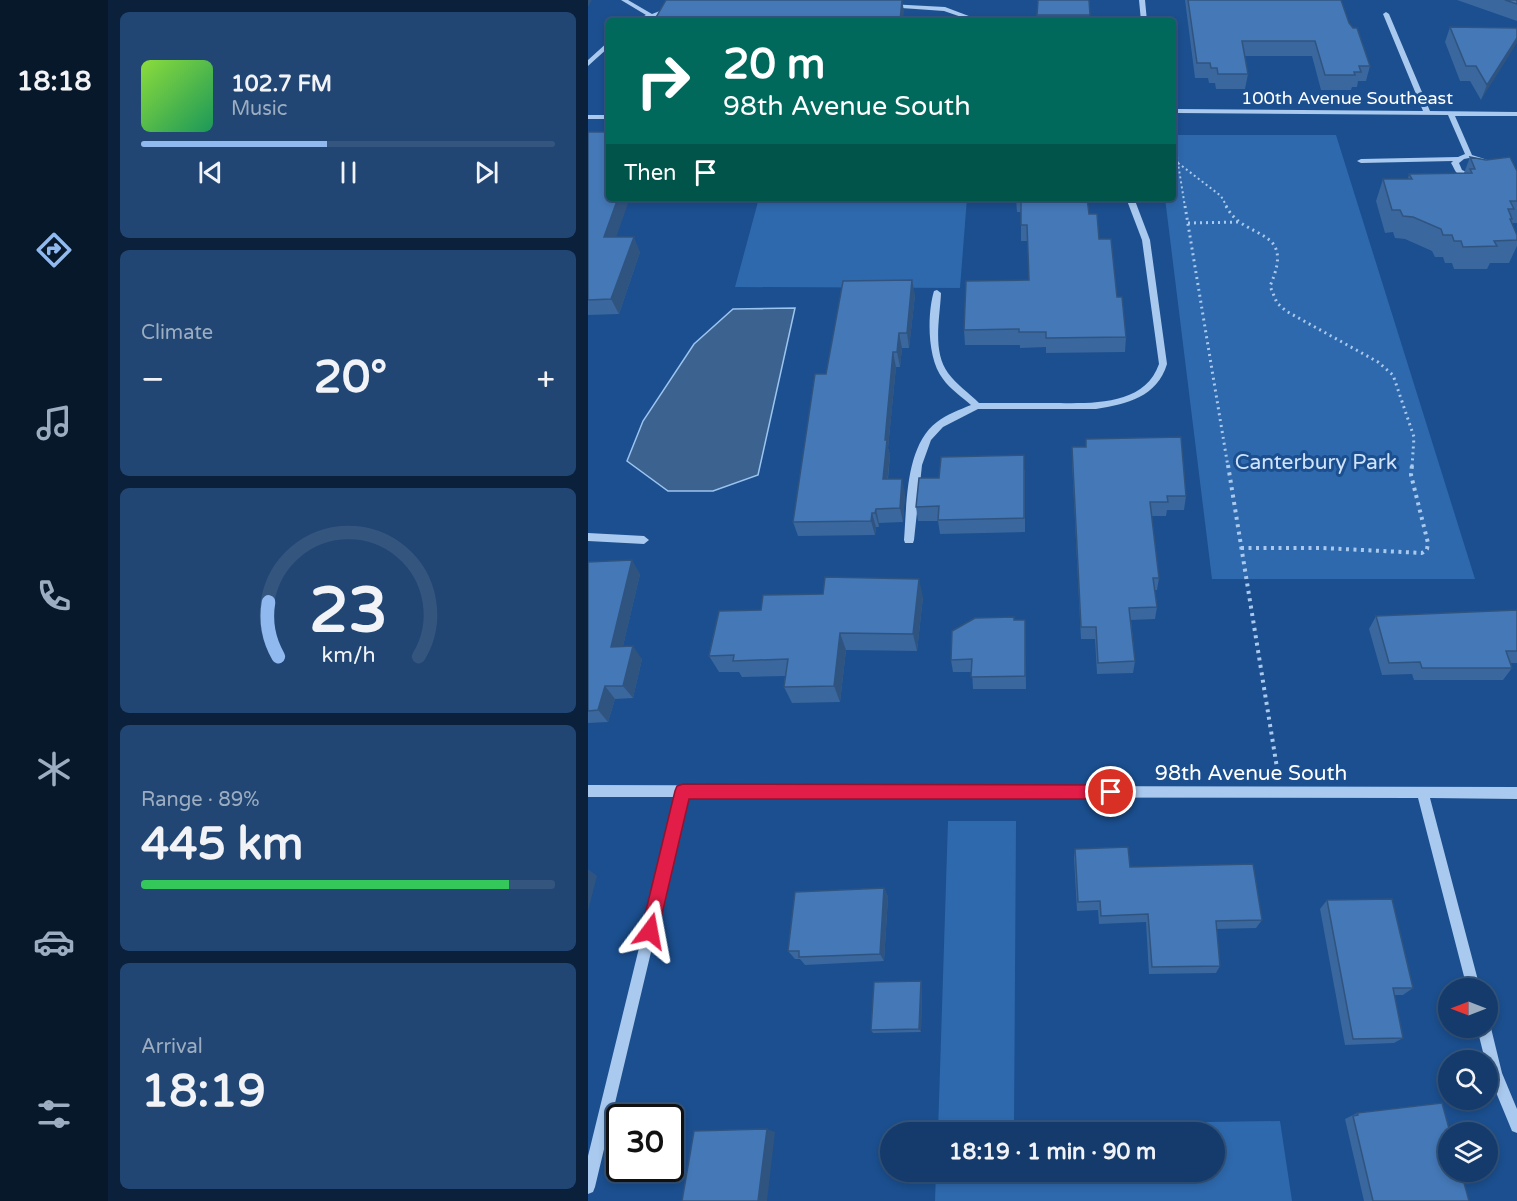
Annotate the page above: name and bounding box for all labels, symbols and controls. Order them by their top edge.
text: 20 m [723,39,825,90]
icon: right [624,42,702,120]
text: 18:18 [17,65,91,98]
text: 102.7 FM [231,71,332,97]
street label: 100th Avenue Southeast [1241,87,1453,109]
text: 98th Avenue South [723,90,971,123]
text: Music [231,97,287,121]
icon: previous [194,156,227,189]
icon: pause [332,156,365,189]
icon: next [470,156,503,189]
icon: arrive [689,156,722,189]
text: Then [624,160,677,186]
icon: directions [33,229,75,271]
text: Climate [141,321,213,345]
text: 20° [314,351,387,405]
text: − [141,360,165,399]
text: + [536,360,555,399]
icon: music [33,402,75,444]
park label: Canterbury Park [1235,450,1397,475]
icon: phone [33,575,75,617]
text: 23 [309,575,387,650]
text: km/h [321,643,375,669]
icon: climate [33,748,75,790]
street label: 98th Avenue South [1155,761,1347,786]
pin [1085,766,1136,817]
icon: arrive [1094,775,1127,808]
text: Range · 89% [141,788,260,812]
text: 445 km [141,818,303,872]
position arrow [618,899,682,963]
icon: car [33,921,75,963]
north arrow [1438,978,1498,1038]
map controls [1438,978,1498,1182]
text: Arrival [141,1035,203,1059]
button: search [1438,1050,1498,1110]
text: 18:19 [141,1065,266,1119]
icon: filters [33,1093,75,1135]
speed limit sign: 30 [606,1104,684,1182]
button: layers [1438,1122,1498,1182]
text: 18:19 · 1 min · 90 m [949,1139,1156,1165]

